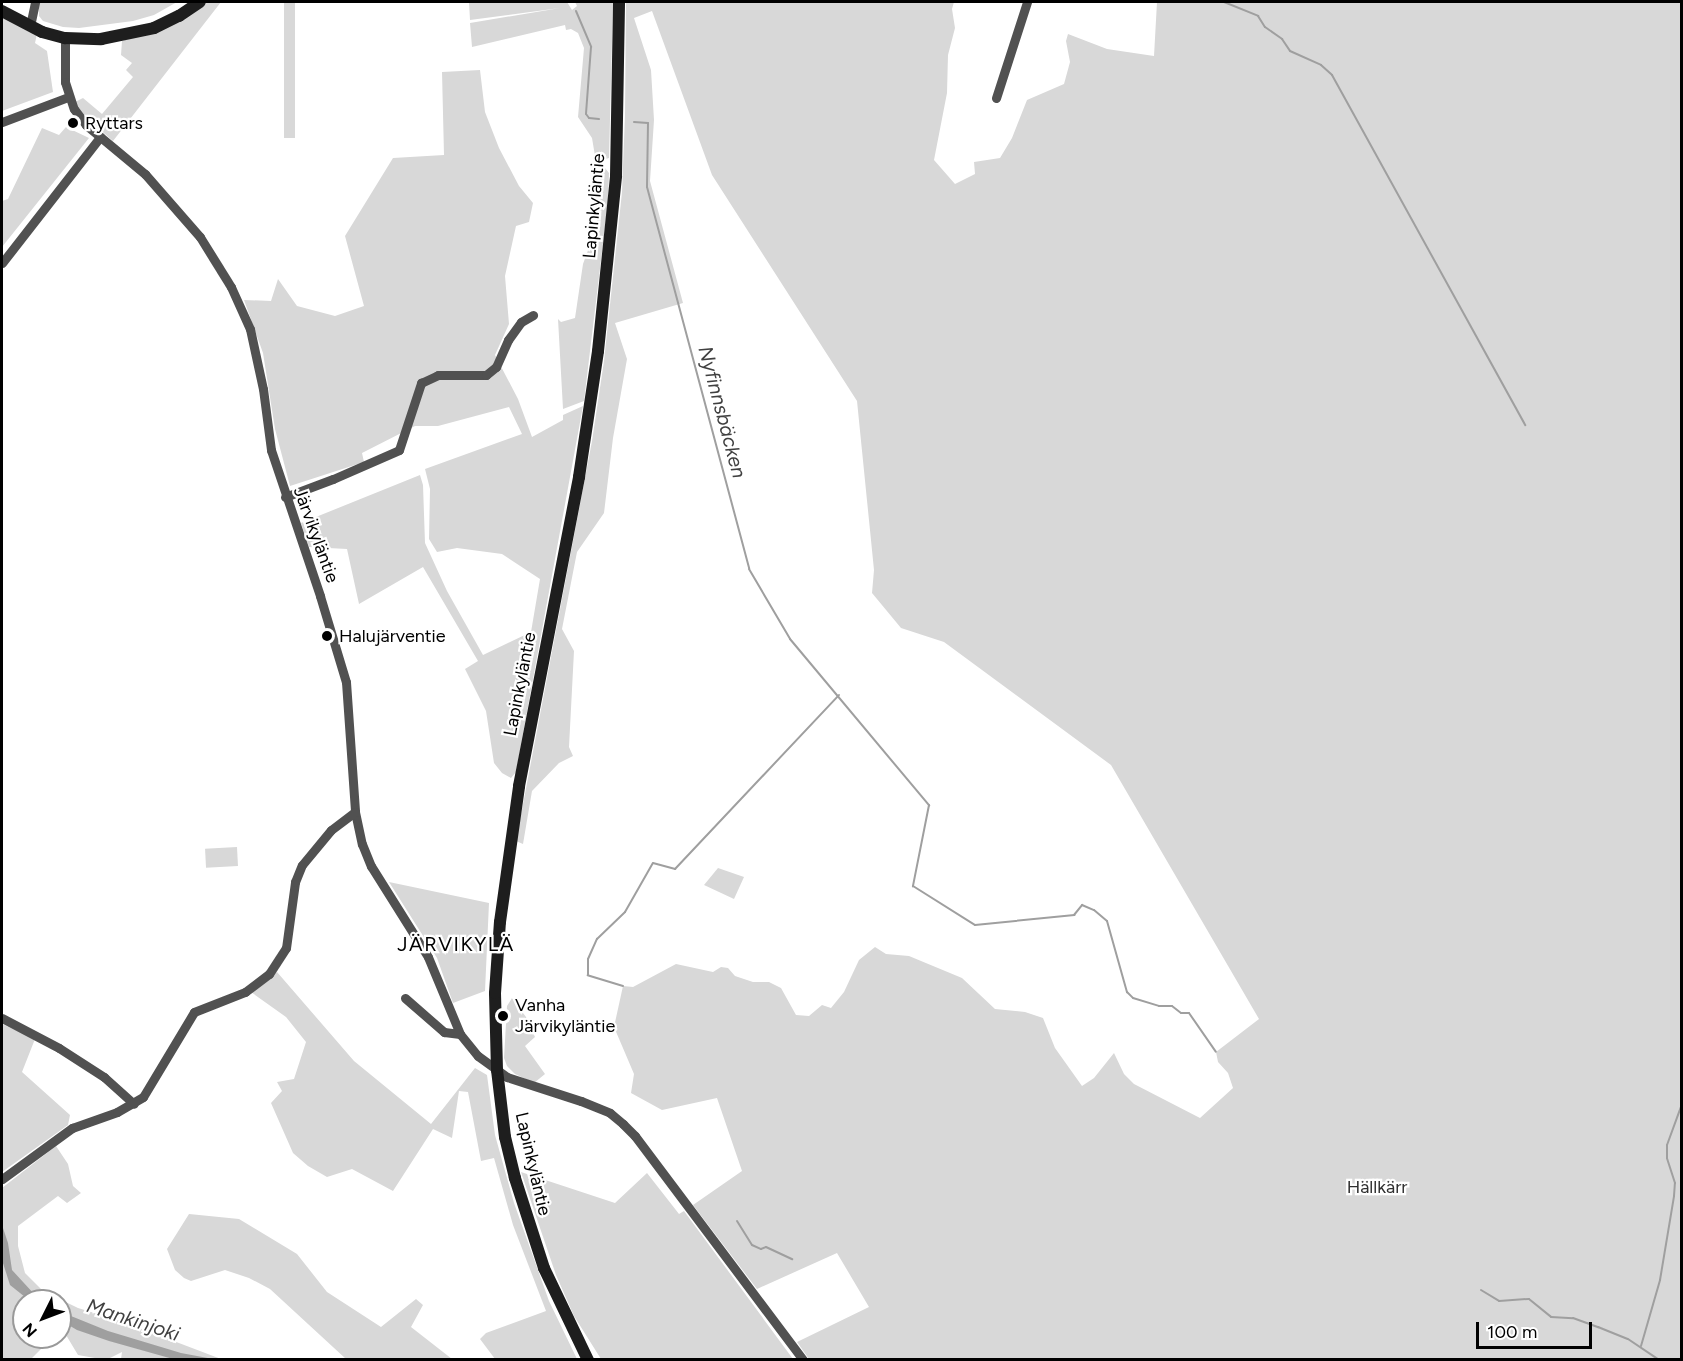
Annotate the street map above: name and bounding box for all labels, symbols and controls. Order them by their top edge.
place label: Ryttars [85,112,143,134]
marker: Ryttars [66,116,80,130]
street label: Lapinkyläntie [579,152,609,260]
water label: Nyfinnsbäcken [693,343,751,481]
street label: Järvikyläntie [289,484,343,586]
place label: Halujärventie [339,625,446,647]
marker: Halujärventie [320,629,334,643]
street label: Lapinkyläntie [499,630,541,738]
district label: JÄRVIKYLÄ [397,932,515,956]
place label: Vanha Järvikyläntie [515,995,615,1038]
marker: Vanha Järvikyläntie [496,1009,510,1023]
street label: Lapinkyläntie [511,1110,555,1218]
park label: Hällkärr [1347,1176,1407,1198]
north arrow [12,1289,72,1349]
water label: Mankinjoki [83,1294,183,1346]
scale bar [1479,1310,1594,1348]
text: N [19,1319,41,1341]
text: 100 m [1487,1321,1537,1343]

